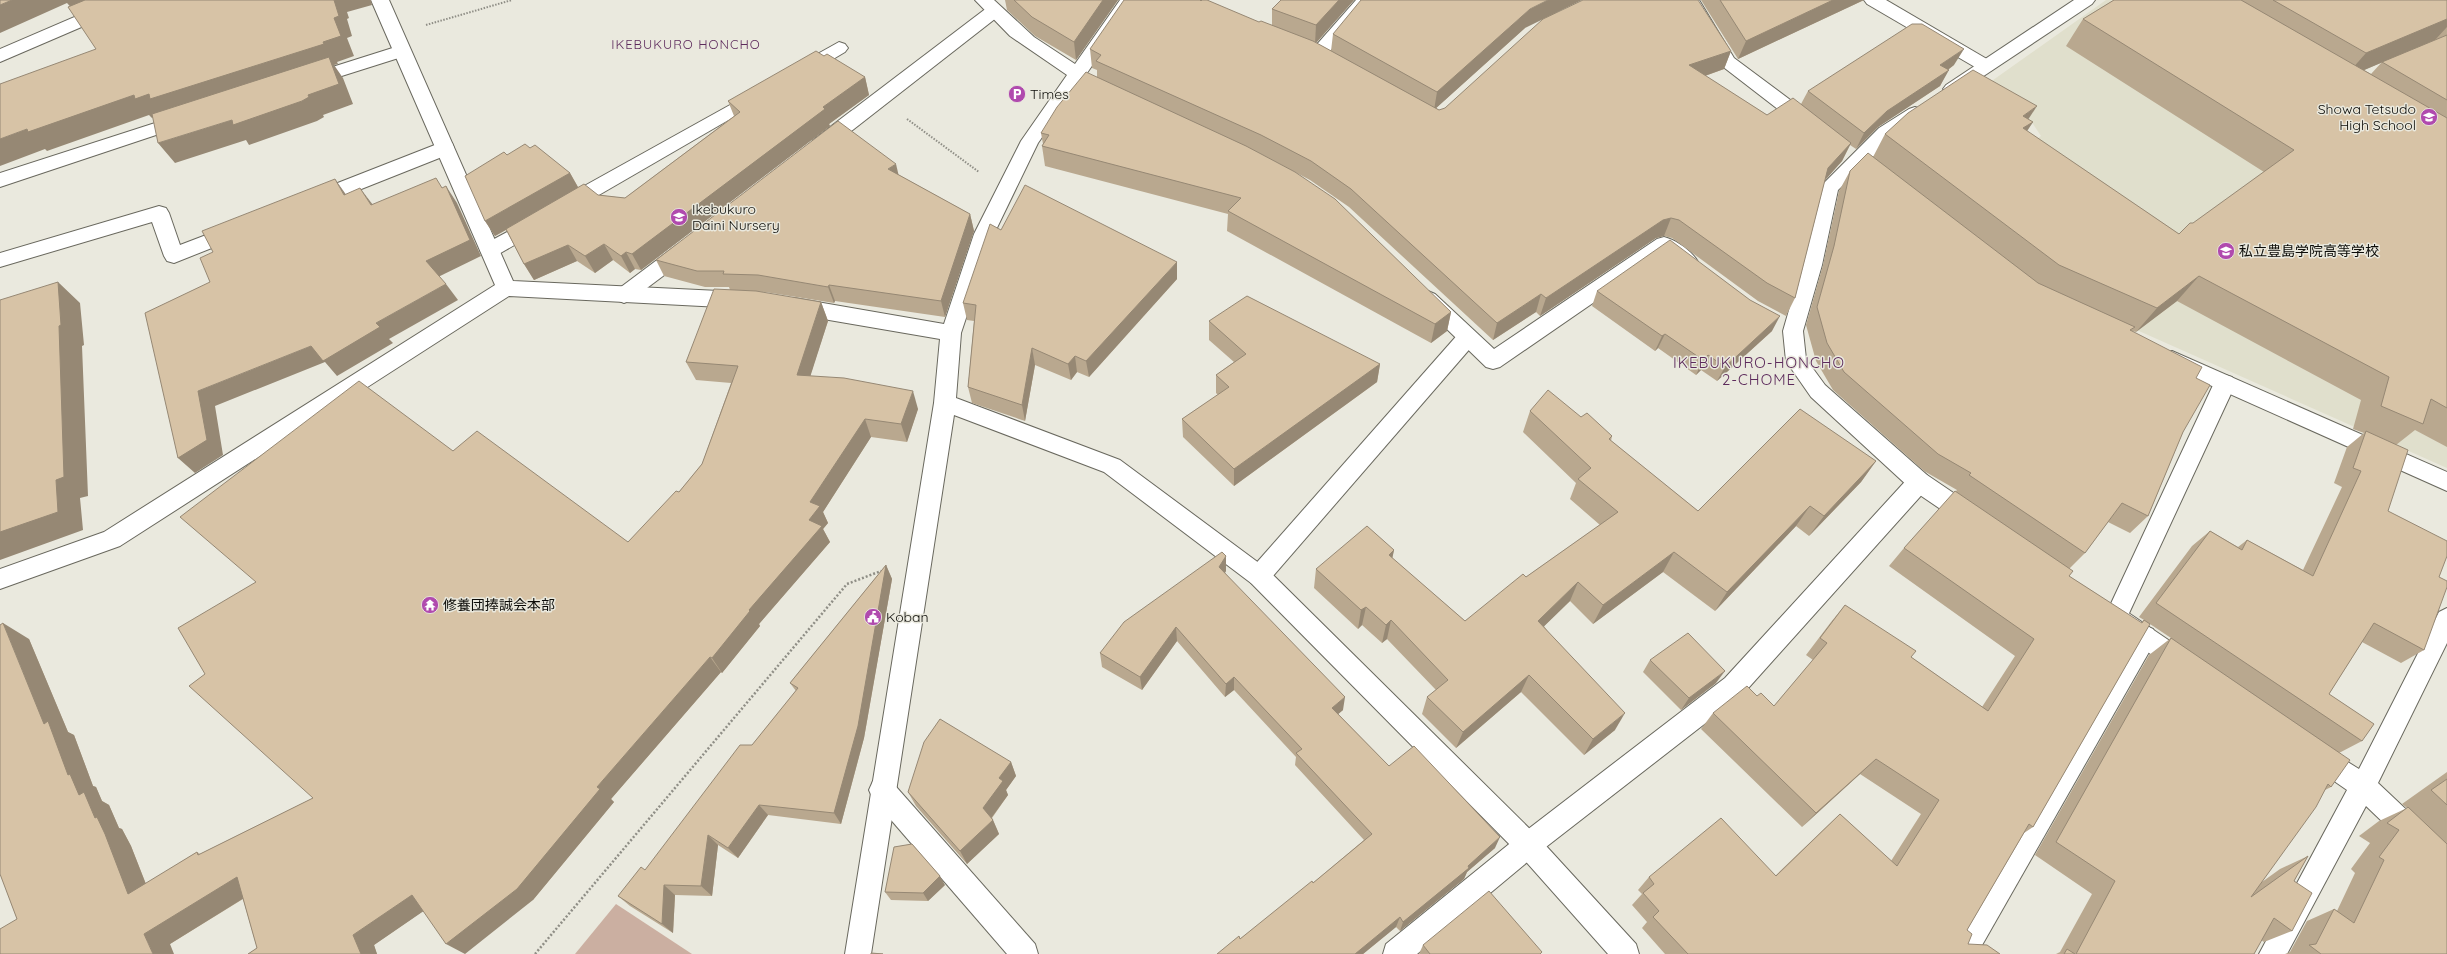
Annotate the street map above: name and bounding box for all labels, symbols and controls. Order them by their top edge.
district label: IKEBUKURO HONCHO [611,36,761,52]
parking icon: Times [1007,84,1027,104]
place label: Times [1030,85,1069,103]
place label: Showa Tetsudo High School [2318,100,2416,134]
school or university icon: Showa Tetsudo High School [2419,107,2439,127]
place label: Ikebukuro Daini Nursery [692,200,780,234]
school or university icon: Ikebukuro Daini Nursery [669,207,689,227]
school or university icon: 私立豊島学院高等学校 [2216,241,2236,261]
place label: 私立豊島学院高等学校 [2239,242,2379,260]
district label: IKEBUKURO-HONCHO 2-CHOME [1673,353,1845,389]
temple icon: 修養団捧誠会本部 [420,595,440,615]
place label: 修養団捧誠会本部 [443,596,555,614]
public building icon: Koban [863,607,883,627]
place label: Koban [886,608,929,626]

